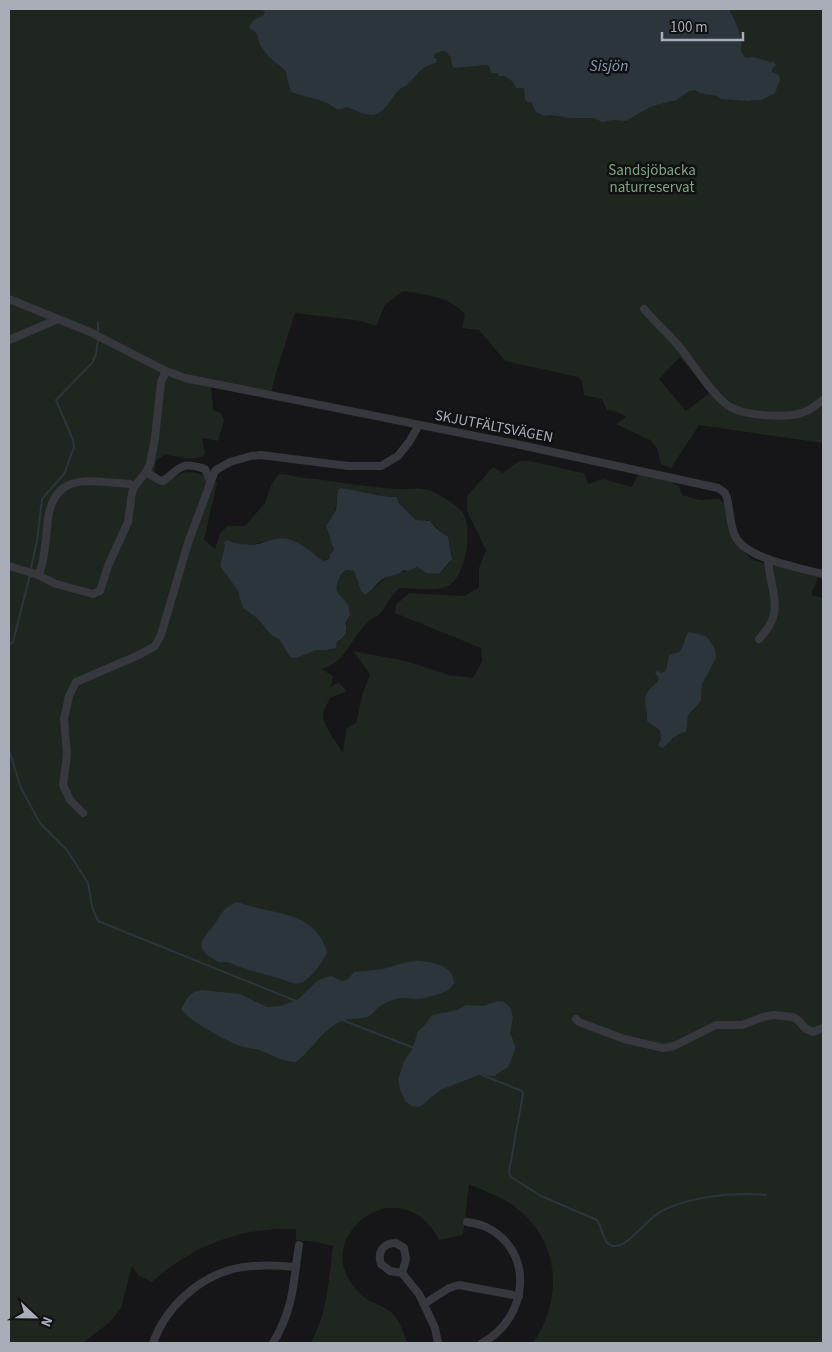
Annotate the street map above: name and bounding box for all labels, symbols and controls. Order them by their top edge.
scale bar [662,10,743,42]
text: 100 m [670,17,708,38]
water label: Sisjön [590,55,628,77]
park label: Sandsjöbacka naturreservat [608,160,696,198]
street label: SKJUTFÄLTSVÄGEN [433,405,555,448]
north arrow [10,1292,60,1342]
text: N [35,1313,57,1330]

